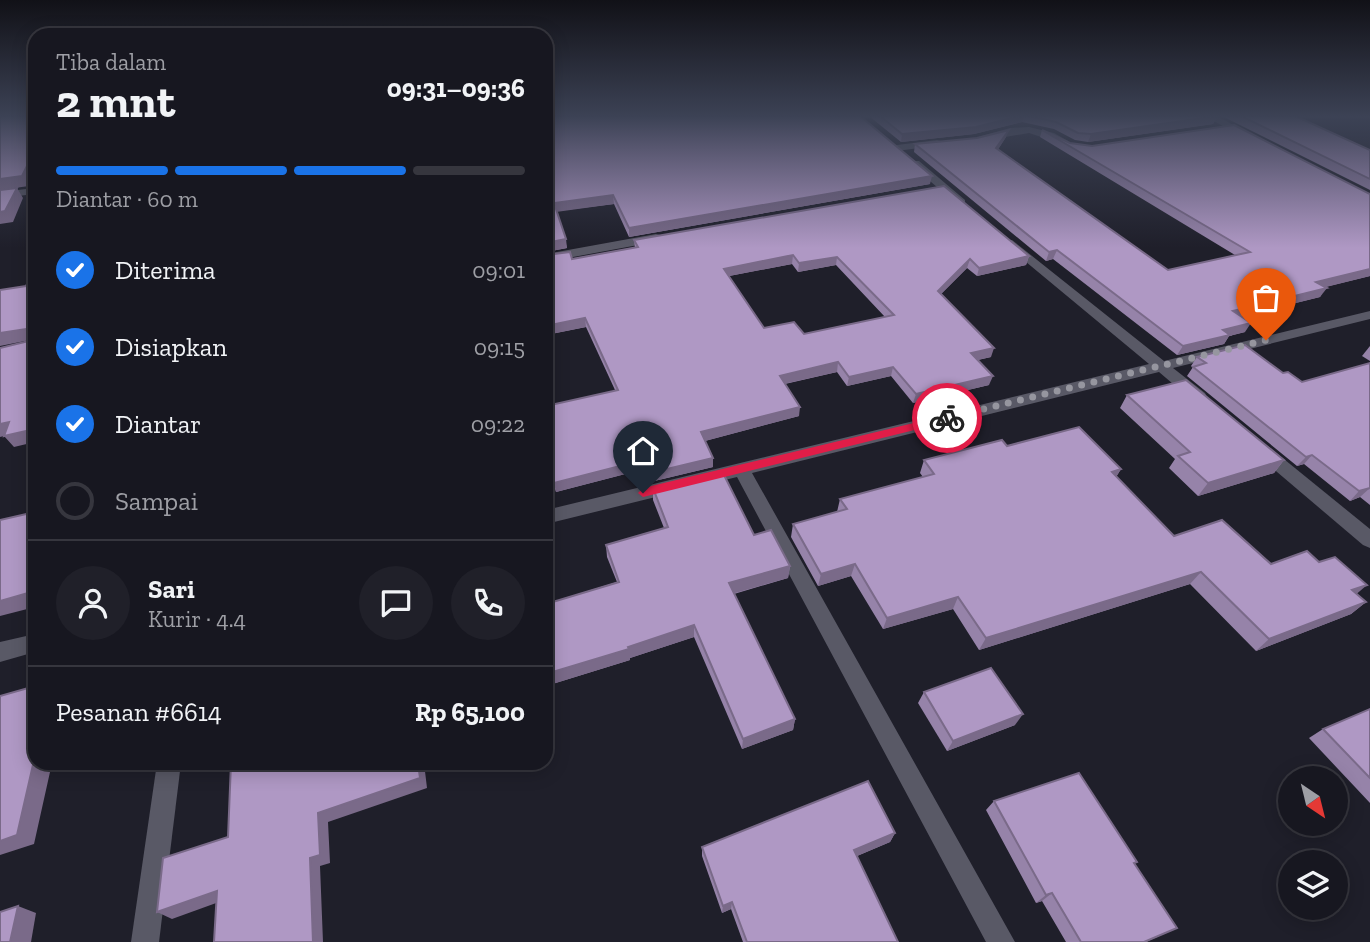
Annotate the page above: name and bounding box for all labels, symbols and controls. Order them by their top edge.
text: Tiba dalam [56,48,166,76]
text: 09:31–09:36 [387,72,525,104]
text: 2 mnt [56,74,175,129]
text: Diantar · 60 m [56,185,198,213]
icon: check [56,251,94,289]
text: Diterima [115,254,216,286]
text: 09:01 [472,256,525,284]
pin [1236,268,1296,340]
icon: bag [1247,279,1285,317]
icon: check [56,328,94,366]
text: Disiapkan [115,331,227,363]
text: 09:15 [474,333,525,361]
courier [912,383,982,453]
icon: bike [928,399,966,437]
icon: check [56,405,94,443]
text: Diantar [115,408,201,440]
text: 09:22 [471,410,525,438]
pin [613,421,673,493]
icon: home [624,432,662,470]
text: Sampai [115,485,198,517]
button: person [56,566,130,640]
button: chat [359,566,433,640]
button: phone [451,566,525,640]
text: Sari [148,573,195,605]
text: Kurir · 4.4 [148,605,246,633]
text: Pesanan #6614 [56,696,222,728]
text: Rp 65,100 [415,696,525,728]
north arrow [1278,766,1348,836]
map controls [1278,766,1348,920]
button: layers [1278,850,1348,920]

